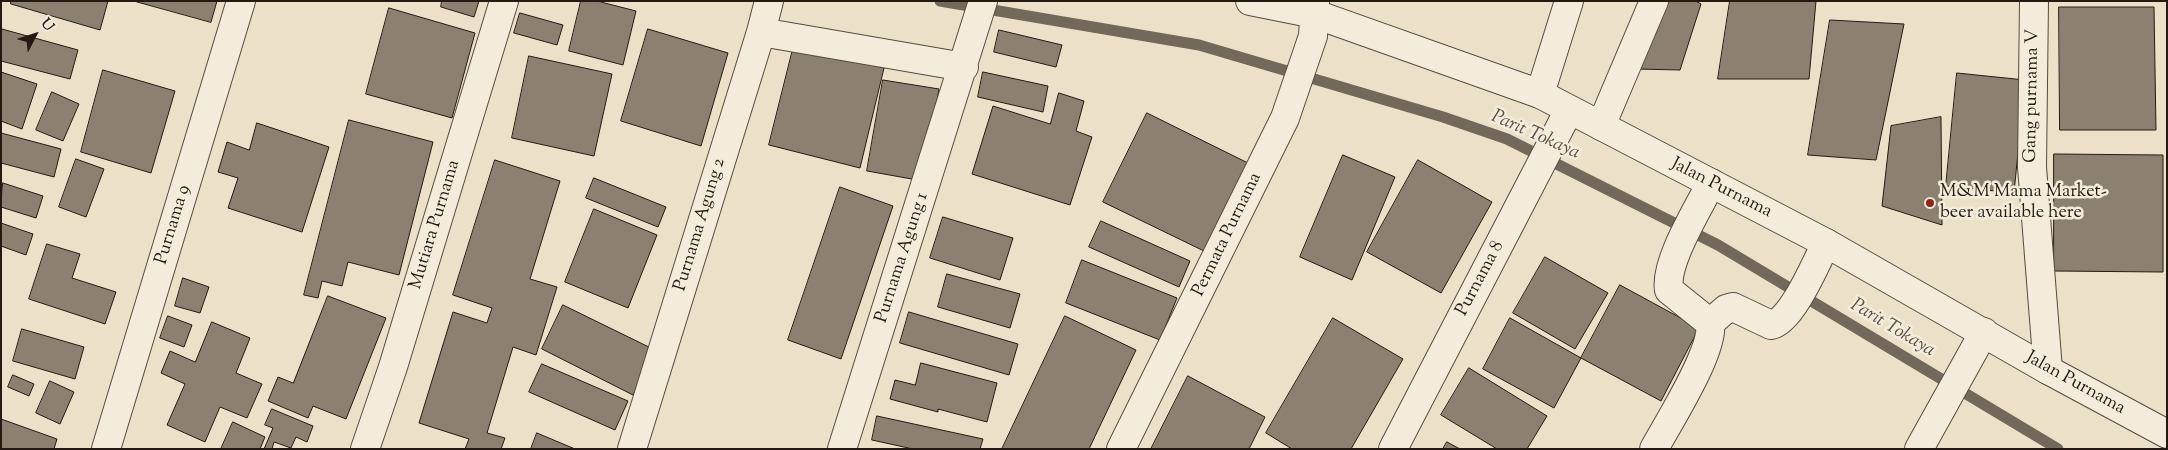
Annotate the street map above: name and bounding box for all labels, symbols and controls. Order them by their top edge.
north arrow [10,10,60,60]
text: U [35,15,58,36]
street label: Gang purnama V [2021,29,2045,163]
water label: Parit Tokaya [1487,106,1583,166]
street label: Jalan Purnama [1667,154,1775,224]
street label: Purnama Agung 2 [671,156,731,294]
street label: Mutiara Purnama [406,158,466,292]
street label: Permata Purnama [1189,170,1267,300]
place label: M&M Mama Market- beer available here [1940,182,2107,224]
street label: Purnama 9 [152,183,196,267]
street label: Purnama Agung 1 [872,190,934,326]
marker: M&M Mama Market- beer available here [1924,197,1936,209]
street label: Purnama 8 [1452,238,1510,320]
water label: Parit Tokaya [1846,295,1938,363]
street label: Jalan Purnama [2021,348,2129,420]

